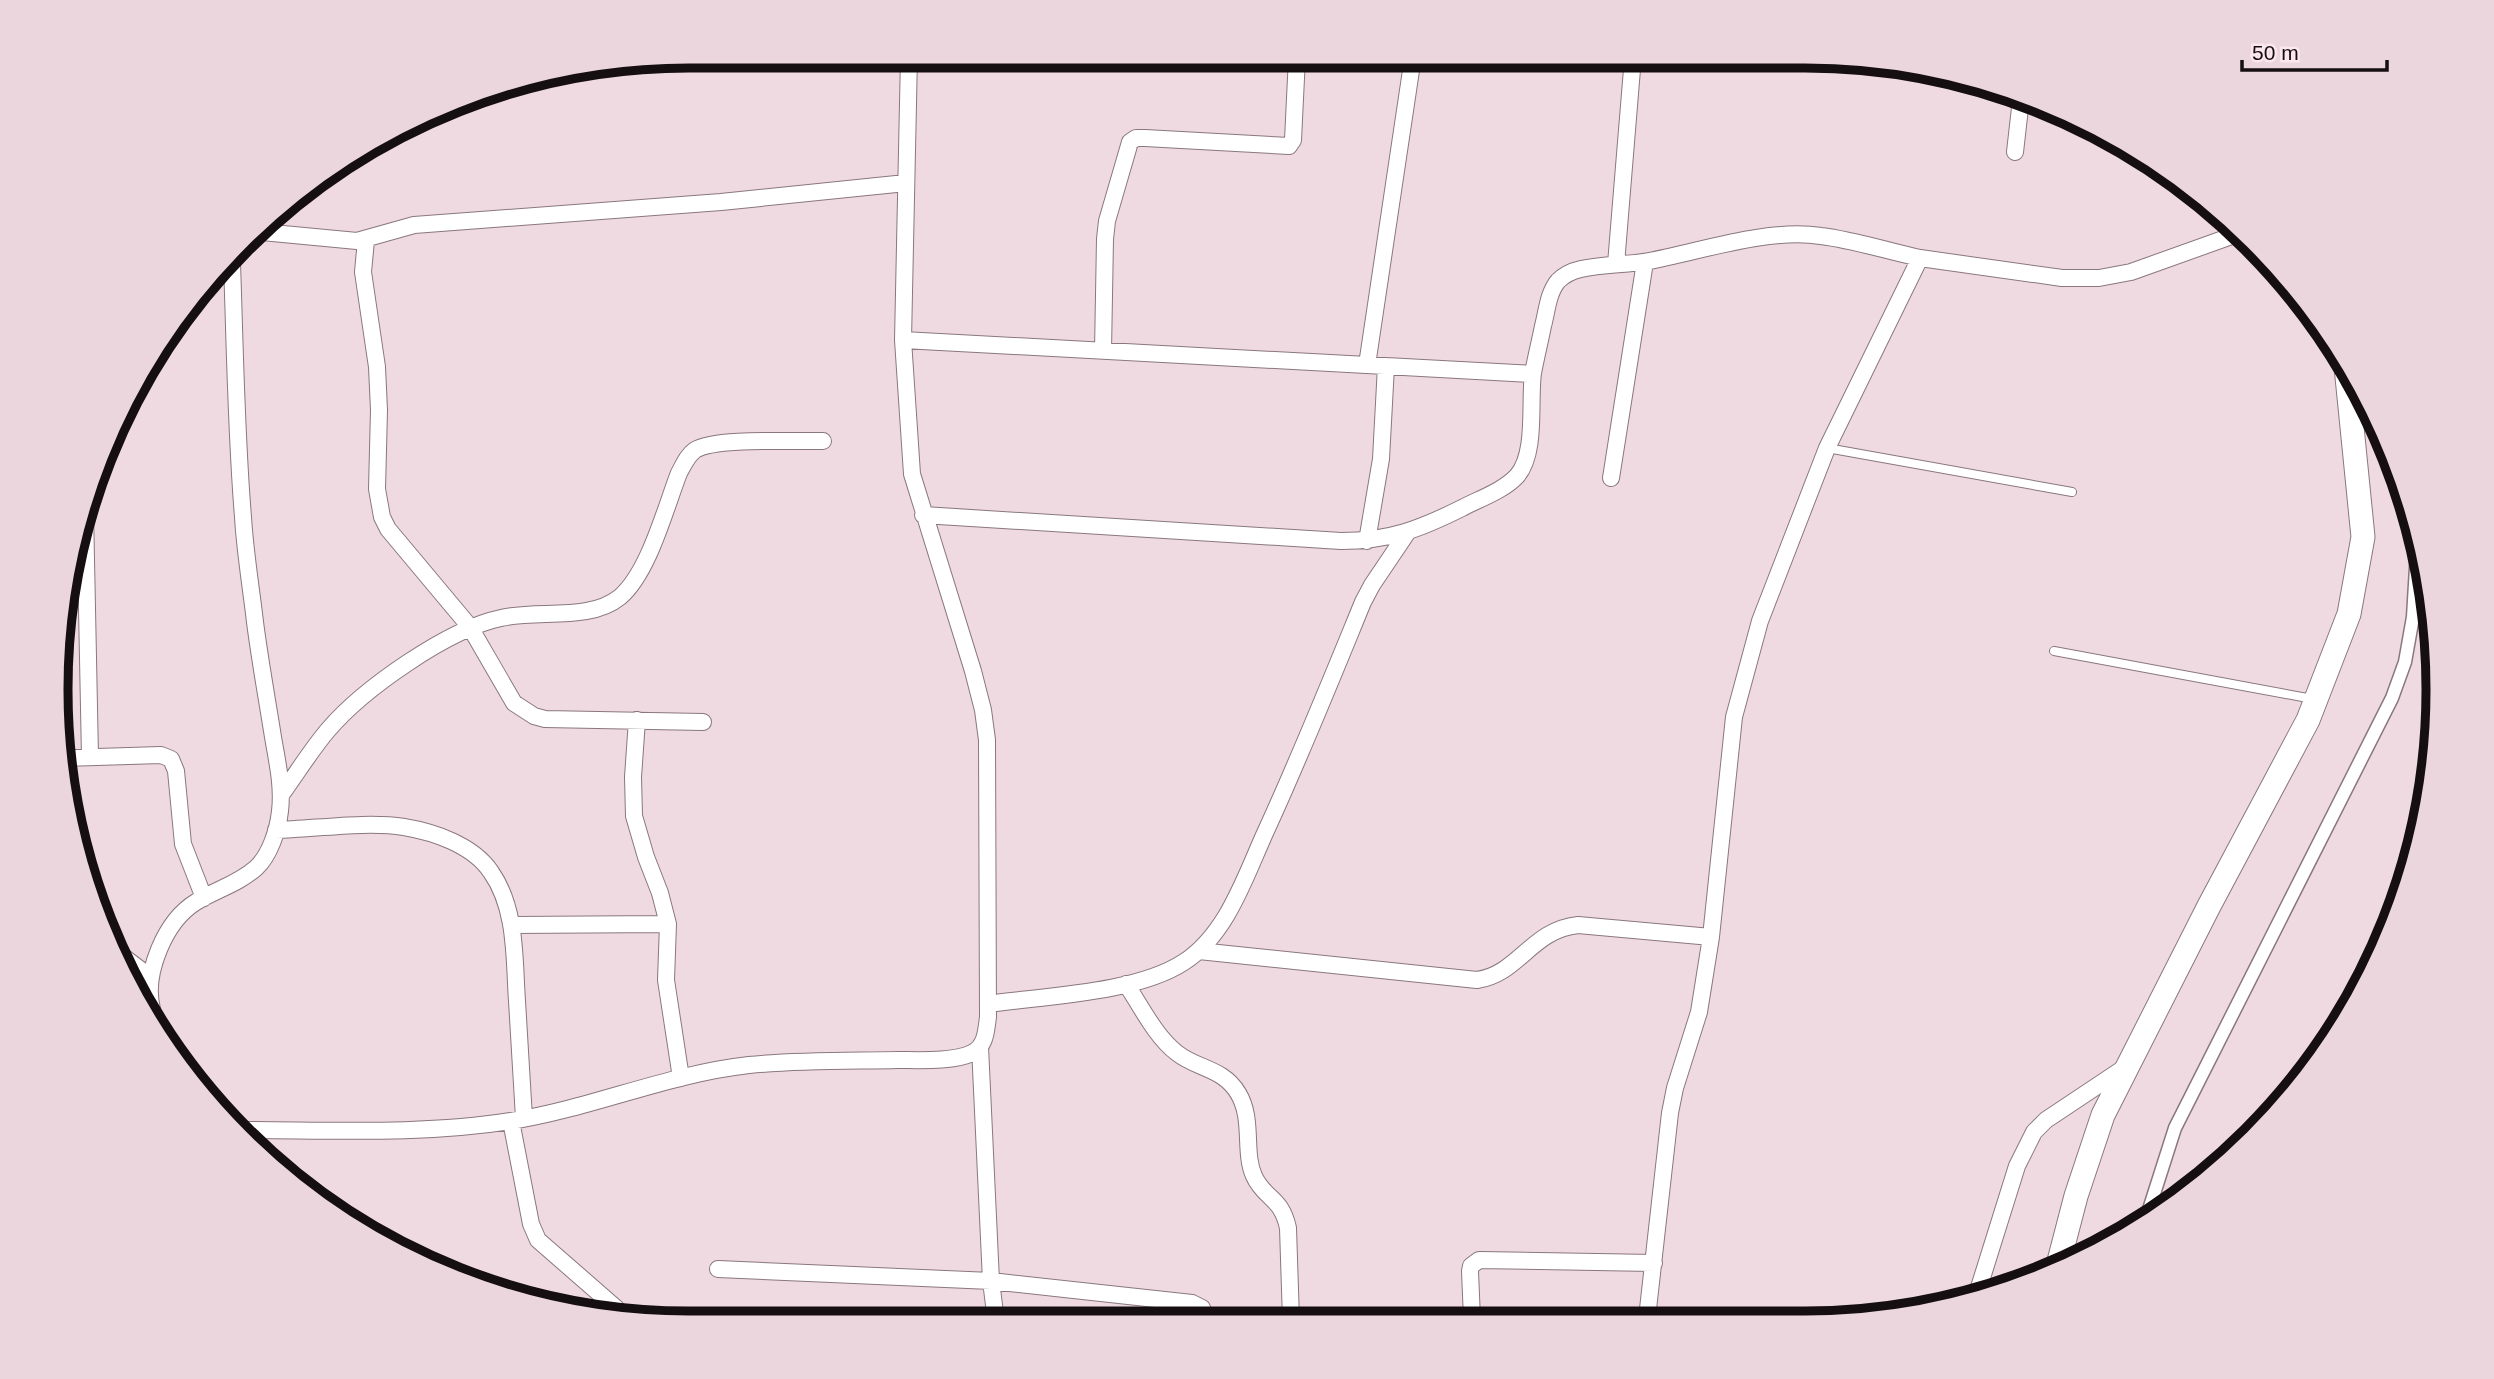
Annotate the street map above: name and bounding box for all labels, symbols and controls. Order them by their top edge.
scale bar [2242,28,2387,72]
text: 50 m [2252,41,2299,64]

